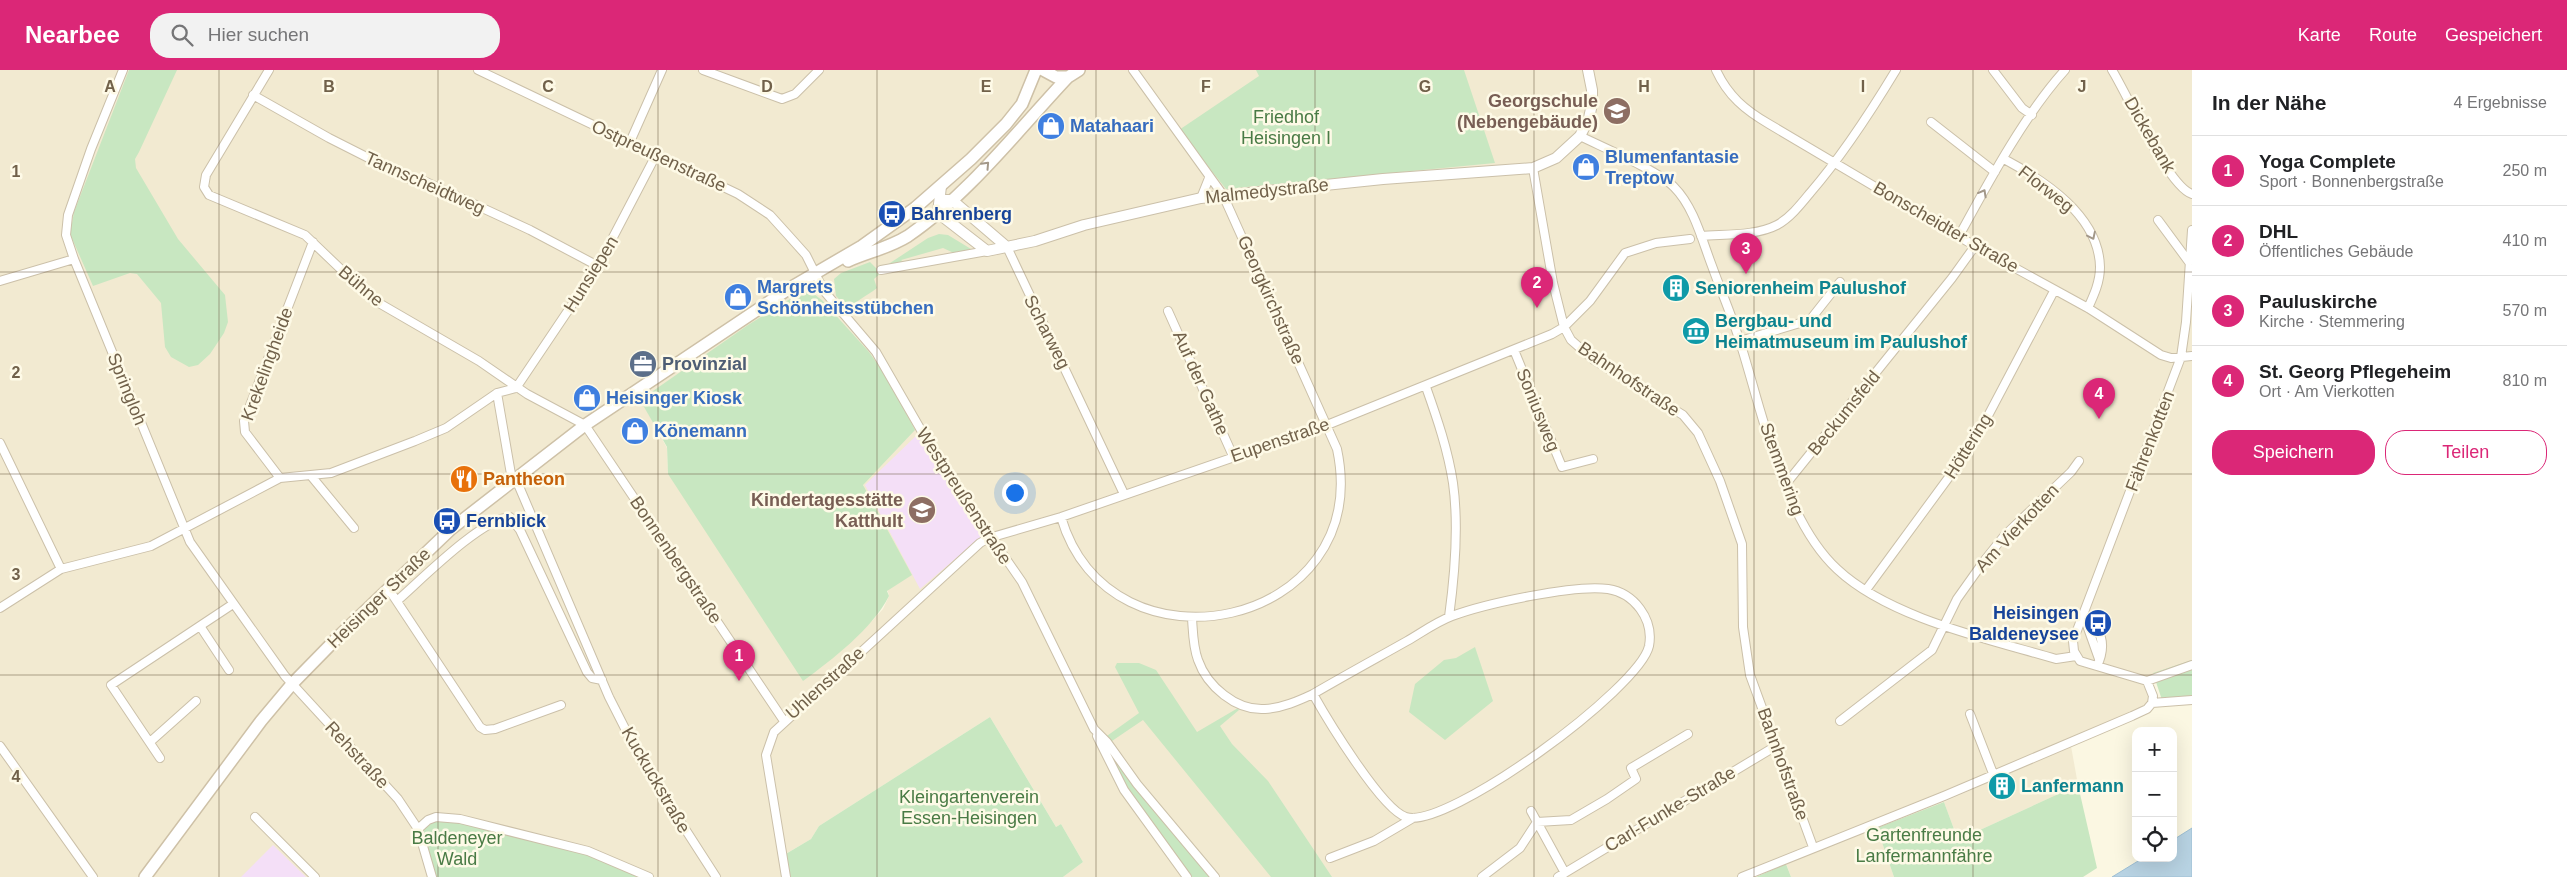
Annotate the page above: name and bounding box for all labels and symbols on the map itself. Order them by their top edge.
text: A [104,78,116,95]
text: B [323,78,335,95]
text: C [542,78,554,95]
text: D [761,78,773,95]
text: E [981,78,992,95]
text: F [1201,78,1211,95]
text: G [1419,78,1431,95]
text: H [1638,78,1650,95]
text: I [1861,78,1865,95]
text: J [2078,78,2086,95]
place label: Georgschule (Nebengebäude) [1457,91,1598,132]
street label: Dickebank [2120,94,2180,177]
school or university icon: Georgschule (Nebengebäude) [1602,96,1632,126]
park label: Friedhof Heisingen I [1241,107,1331,148]
shop icon: Matahaari [1036,111,1066,141]
street label: Ostpreußenstraße [589,116,729,196]
place label: Matahaari [1070,116,1154,136]
place label: Blumenfantasie Treptow [1605,147,1739,188]
street label: Tannscheidtweg [362,148,488,218]
shop icon: Blumenfantasie Treptow [1571,152,1601,182]
one-way arrow [980,161,989,170]
street label: Florweg [2015,161,2077,217]
text: 1 [12,163,21,180]
street label: Malmedystraße [1204,175,1330,207]
street label: Bonscheidter Straße [1870,177,2022,277]
one-way arrow [1977,190,1987,199]
bus stop icon: Bahrenberg [877,199,907,229]
place label: Bahrenberg [911,204,1012,224]
one-way arrow [2085,231,2095,240]
street label: Hunsiepen [560,232,622,316]
street label: Georgkirchstraße [1234,232,1308,368]
pin: 3 [1730,233,1762,274]
street label: Bühne [335,262,387,310]
pin: 2 [1521,267,1553,308]
building icon: Seniorenheim Paulushof [1661,273,1691,303]
place label: Margrets Schönheitsstübchen [757,277,934,318]
place label: Seniorenheim Paulushof [1695,278,1907,298]
shop icon: Margrets Schönheitsstübchen [723,282,753,312]
street label: Scharweg [1020,292,1074,372]
street label: Krekelingheide [237,305,297,423]
place label: Bergbau- und Heimatmuseum im Paulushof [1715,311,1968,352]
museum icon: Bergbau- und Heimatmuseum im Paulushof [1681,316,1711,346]
street label: Auf der Gathe [1169,328,1233,438]
street label: Bahnhofstraße [1574,338,1684,420]
office icon: Provinzial [628,349,658,379]
street label: Springloh [103,350,151,428]
place label: Provinzial [662,354,747,374]
text: 2 [12,364,21,381]
street label: Soniusweg [1512,365,1564,455]
street label: Beckumsfeld [1804,367,1884,459]
pin: 4 [2083,378,2115,419]
shop icon: Heisinger Kiosk [572,383,602,413]
place label: Heisinger Kiosk [606,388,743,408]
street label: Fährenkotten [2122,388,2178,494]
street label: Höttering [1940,410,1996,482]
street label: Eupenstraße [1228,414,1332,466]
shop icon: Könemann [620,416,650,446]
street label: Stemmering [1756,420,1808,518]
place label: Könemann [654,421,747,441]
street label: Westpreußenstraße [912,424,1016,568]
restaurant icon: Pantheon [449,464,479,494]
place label: Pantheon [483,469,565,489]
your location [1002,480,1028,506]
street label: Am Vierkotten [1971,480,2063,576]
place label: Kindertagesstätte Katthult [751,490,903,531]
street label: Bonnenbergstraße [626,493,726,627]
school or university icon: Kindertagesstätte Katthult [907,495,937,525]
bus stop icon: Fernblick [432,506,462,536]
place label: Fernblick [466,511,547,531]
street label: Heisinger Straße [323,544,435,652]
text: 3 [12,566,21,583]
place label: Heisingen Baldeneysee [1969,603,2079,644]
bus stop icon: Heisingen Baldeneysee [2083,608,2113,638]
pin: 1 [723,640,755,681]
street label: Uhlenstraße [782,643,868,723]
street label: Bahnhofstraße [1753,705,1813,823]
street label: Rehstraße [321,717,393,793]
street label: Kuckuckstraße [618,723,694,837]
street label: Carl-Funke-Straße [1601,762,1739,856]
text: 4 [12,768,21,785]
building icon: Lanfermann [1987,771,2017,801]
place label: Lanfermann [2021,776,2124,796]
park label: Kleingartenverein Essen-Heisingen [899,787,1039,828]
park label: Gartenfreunde Lanfermannfähre [1855,825,1993,866]
park label: Baldeneyer Wald [411,828,503,869]

